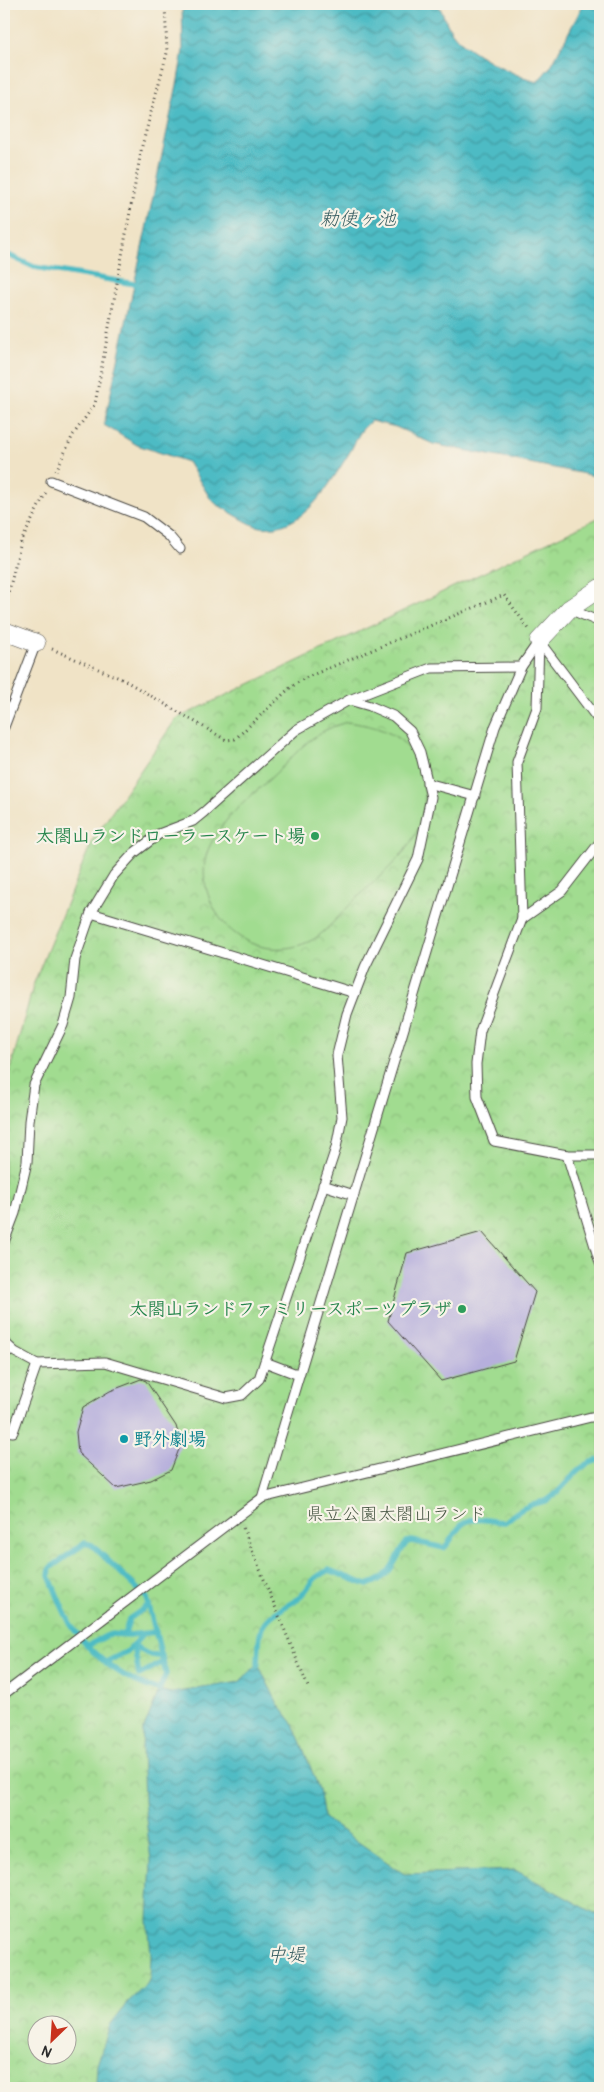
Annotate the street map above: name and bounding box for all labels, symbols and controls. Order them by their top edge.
water label: 勅使ヶ池 [320,207,397,231]
place label: 太閤山ランドローラースケート場 [36,825,305,848]
marker: 太閤山ランドローラースケート場 [309,830,321,842]
place label: 太閤山ランドファミリースポーツプラザ [129,1298,452,1321]
marker: 太閤山ランドファミリースポーツプラザ [456,1303,468,1315]
place label: 野外劇場 [134,1428,206,1451]
marker: 野外劇場 [118,1433,130,1445]
park label: 県立公園太閤山ランド [306,1503,486,1526]
water label: 中堤 [267,1943,306,1967]
north arrow [28,2014,78,2064]
text: N [39,2042,55,2061]

